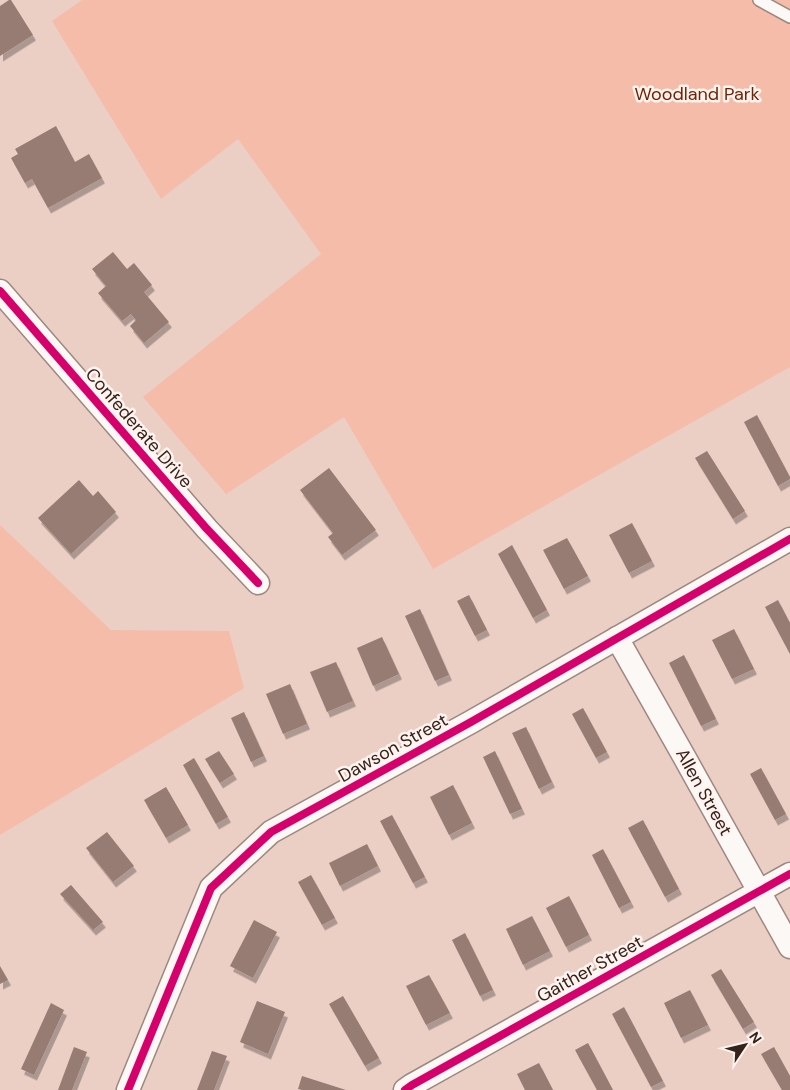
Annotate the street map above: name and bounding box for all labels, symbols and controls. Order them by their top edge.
park label: Woodland Park [635,82,759,106]
street label: Confederate Drive [80,363,198,493]
street label: Dawson Street [334,708,452,788]
street label: Allen Street [670,744,738,840]
street label: Gaither Street [533,930,647,1008]
north arrow [720,1020,770,1070]
text: N [745,1028,766,1047]

